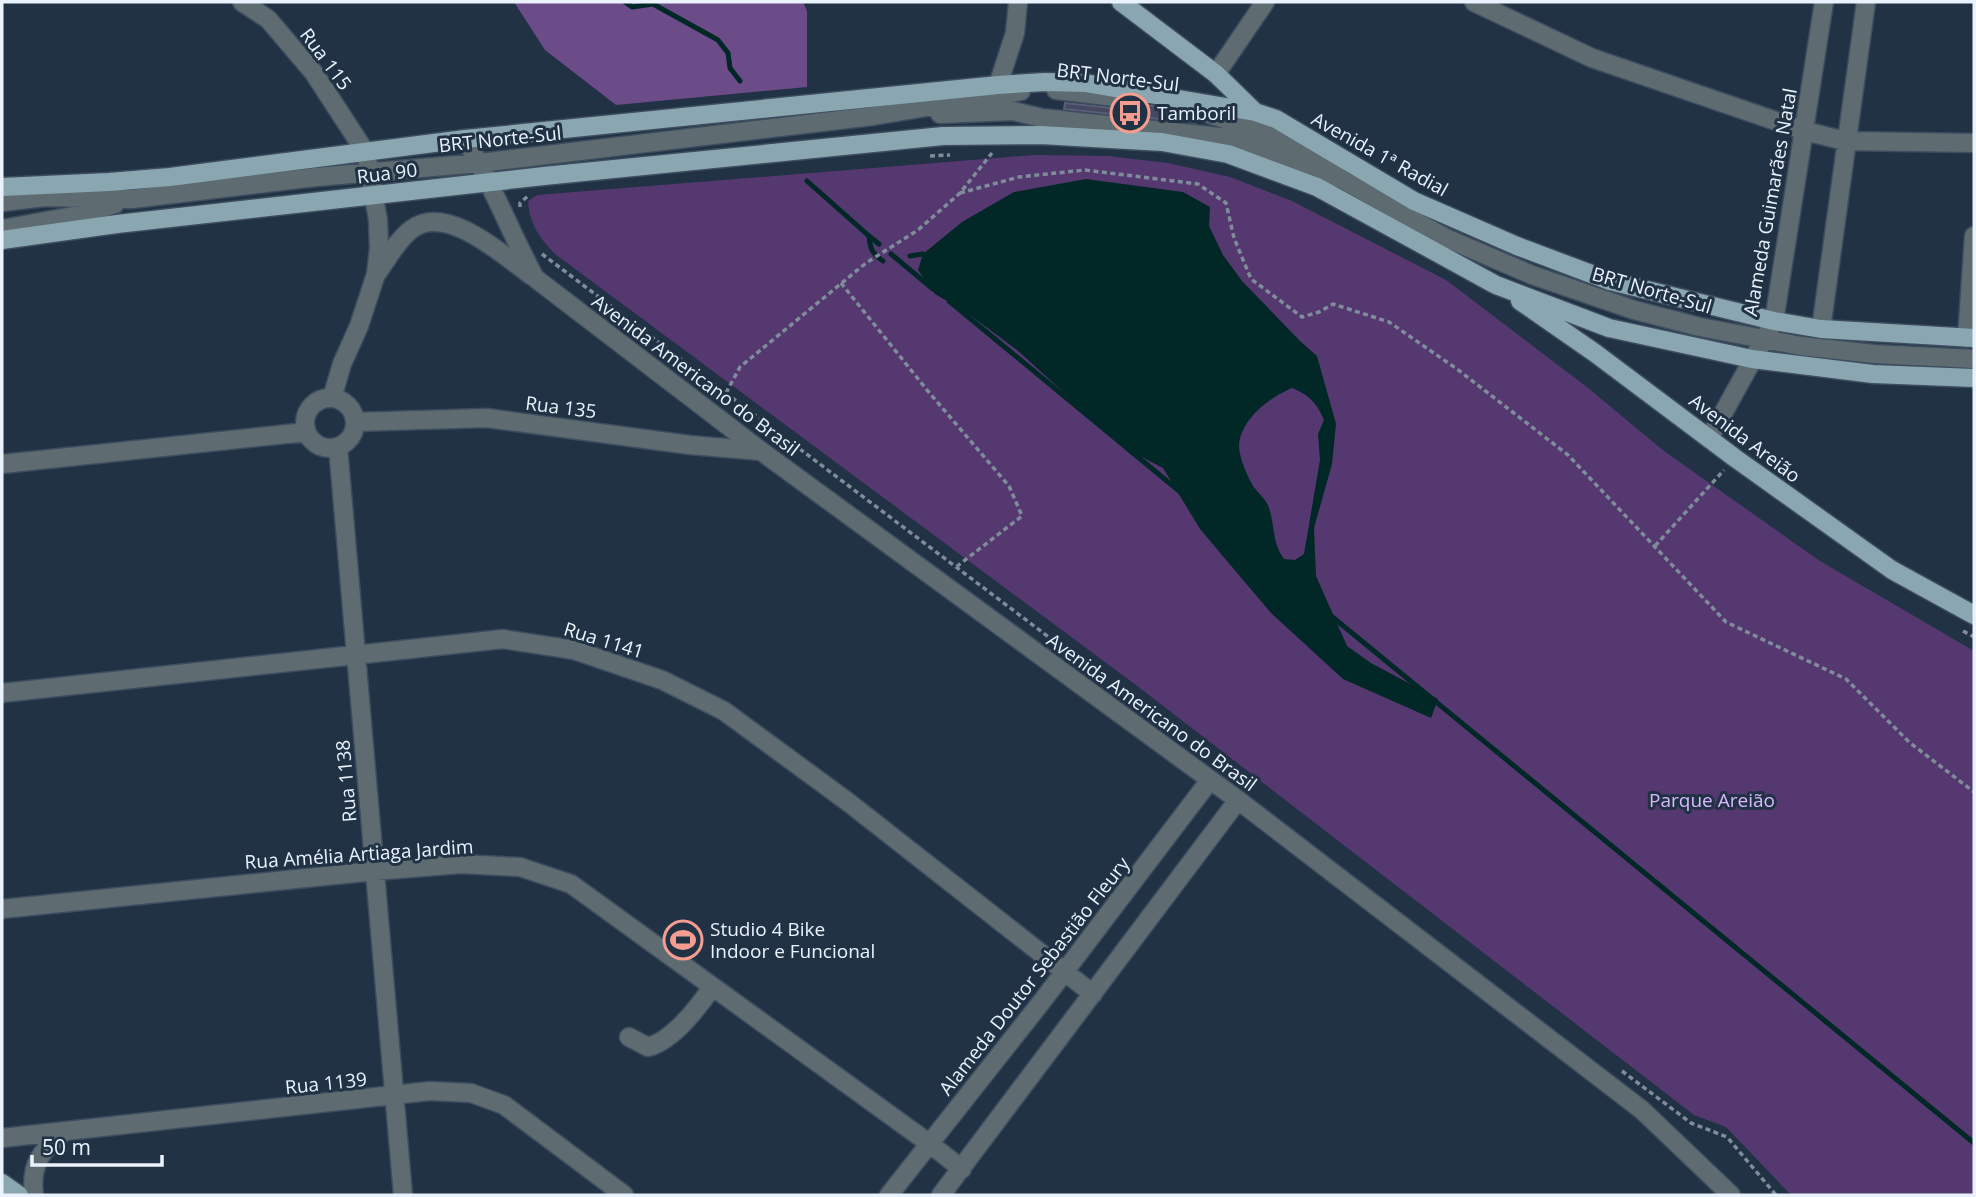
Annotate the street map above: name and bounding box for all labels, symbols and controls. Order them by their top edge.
street label: Rua 115 [294,23,358,95]
street label: BRT Norte-Sul [1055,57,1181,97]
street label: Alameda Guimarães Natal [1737,86,1803,318]
bus stop icon: Tamboril [1109,92,1151,134]
place label: Tamboril [1157,100,1236,126]
street label: Avenida 1ª Radial [1307,106,1453,202]
street label: BRT Norte-Sul [437,120,563,158]
street label: Rua 90 [355,156,419,190]
street label: BRT Norte-Sul [1589,261,1715,319]
street label: Avenida Americano do Brasil [587,288,805,462]
street label: Avenida Areião [1684,388,1806,488]
street label: Rua 135 [524,390,598,424]
street label: Rua 1141 [561,616,647,664]
street label: Avenida Americano do Brasil [1042,627,1262,797]
street label: Rua 1138 [329,739,363,823]
park label: Parque Areião [1649,787,1775,813]
street label: Rua Amélia Artiaga Jardim [244,833,474,875]
street label: Alameda Doutor Sebastião Fleury [933,851,1136,1100]
place label: Studio 4 Bike Indoor e Funcional [710,916,875,964]
sports icon: Studio 4 Bike Indoor e Funcional [662,919,704,961]
street label: Rua 1139 [284,1066,368,1100]
scale bar [32,1124,161,1168]
text: 50 m [42,1133,91,1161]

